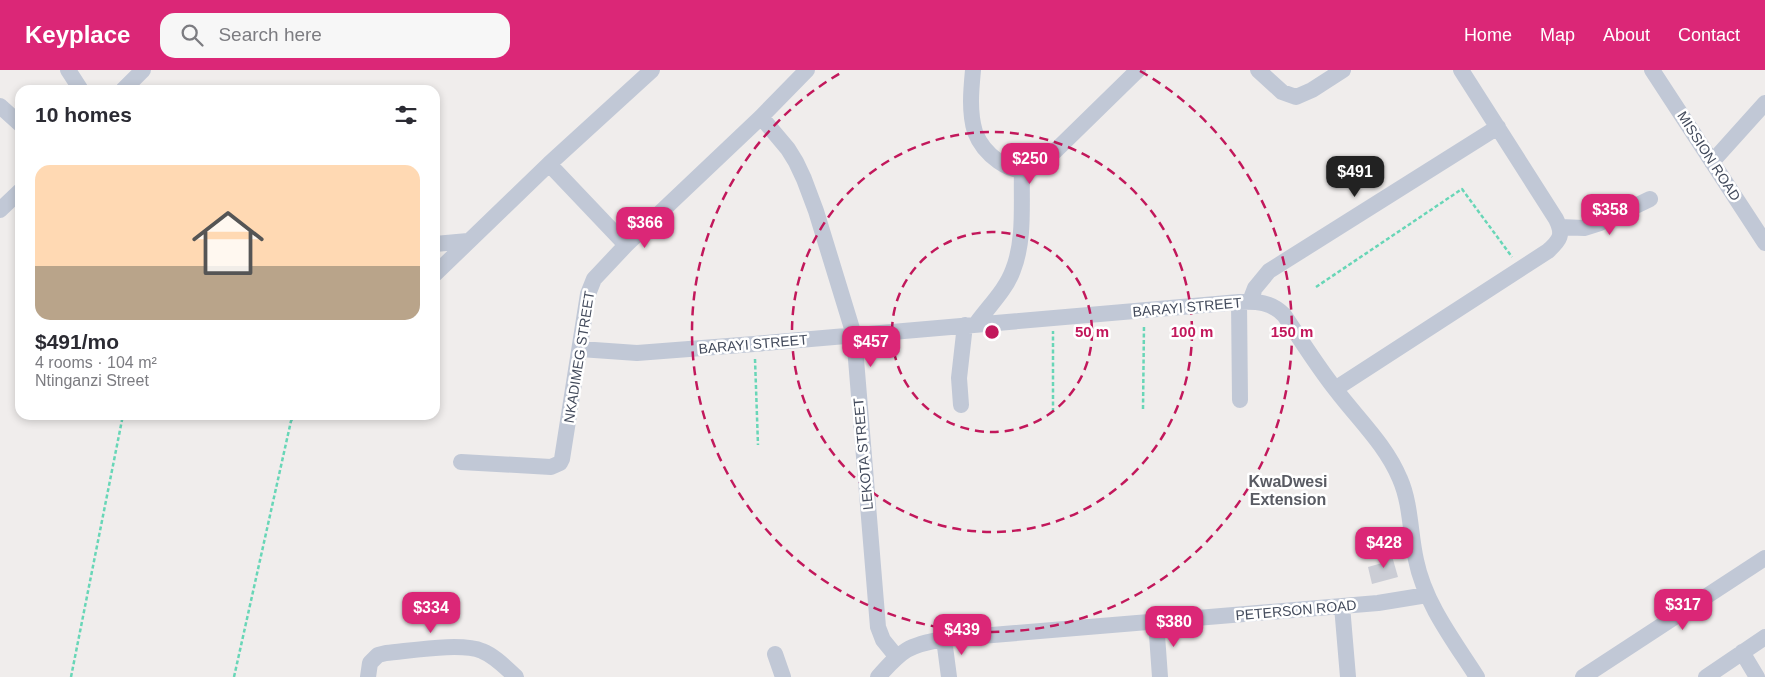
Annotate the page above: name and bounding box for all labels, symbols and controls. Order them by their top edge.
search box [160,13,510,58]
text: Keyplace [25,21,130,48]
icon: search [178,21,206,49]
text: Search here [218,24,322,45]
text: Home [1464,25,1512,45]
text: Map [1540,25,1575,45]
text: About [1603,25,1650,45]
text: Contact [1678,25,1740,45]
icon: filters [392,101,420,129]
text: 10 homes [35,103,132,126]
street label: MISSION ROAD [1674,108,1744,204]
pin: $250 [1000,142,1060,185]
text: $250 [1012,150,1048,167]
pin: $491 [1325,156,1385,198]
text: $491 [1337,163,1373,180]
pin: $358 [1580,194,1640,236]
icon: home [183,198,273,288]
text: $358 [1592,201,1628,218]
pin: $366 [615,206,675,249]
text: $366 [627,214,663,231]
street label: NKADIMEG STREET [561,289,597,424]
street label: BARAYI STREET [1132,294,1243,320]
centre of rings [983,323,1001,341]
text: 50 m [1075,323,1109,340]
text: 100 m [1171,323,1213,340]
text: 150 m [1271,323,1313,340]
pin: $457 [841,326,901,368]
text: $491/mo [35,330,119,353]
street label: BARAYI STREET [698,331,809,357]
text: $457 [853,333,889,350]
text: 4 rooms · 104 m² [35,354,157,371]
text: Ntinganzi Street [35,372,149,389]
street label: LEKOTA STREET [850,397,876,511]
district label: KwaDwesi Extension [1248,473,1328,508]
pin: $428 [1354,526,1414,569]
text: $428 [1366,534,1402,551]
pin: $317 [1653,588,1713,631]
pin: $334 [401,592,461,634]
text: $317 [1665,596,1701,613]
street label: PETERSON ROAD [1235,597,1357,623]
text: $334 [413,599,449,616]
pin: $380 [1144,606,1204,648]
text: $380 [1156,613,1192,630]
pin: $439 [932,614,992,656]
text: $439 [944,621,980,638]

